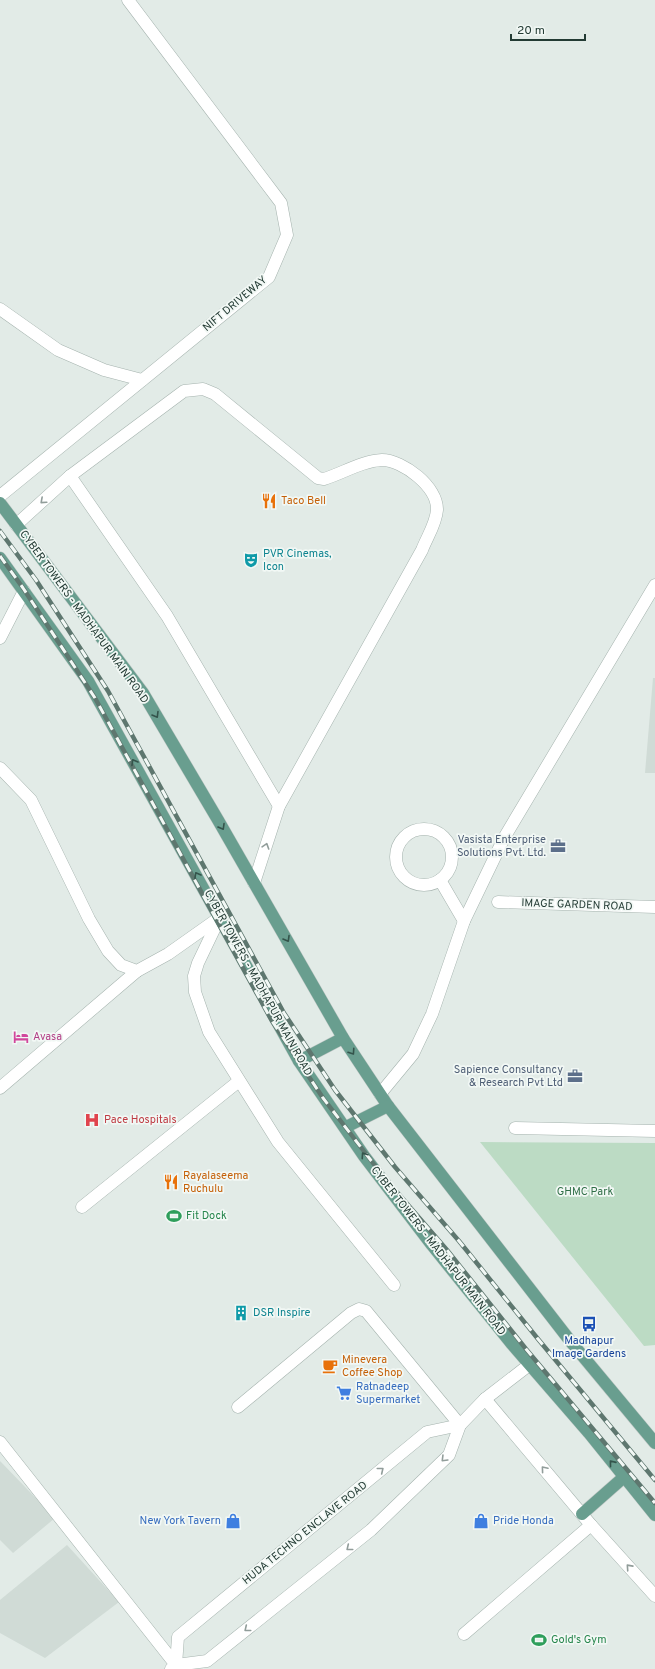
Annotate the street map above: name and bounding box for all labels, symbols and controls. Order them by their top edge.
scale bar [511,16,585,42]
text: 20 m [517,23,545,39]
street label: NIFT DRIVEWAY [200,273,270,335]
restaurant icon: Taco Bell [260,492,278,510]
place label: Taco Bell [281,494,326,508]
one-way arrow [41,496,48,503]
street label: CYBER TOWERS - MADHAPUR MAIN ROAD [16,528,152,706]
place label: PVR Cinemas, Icon [263,547,332,574]
theatre icon: PVR Cinemas, Icon [242,551,260,569]
one-way arrow [151,711,158,718]
one-way arrow [131,759,138,766]
one-way arrow [218,823,225,830]
place label: Vasista Enterprise Solutions Pvt. Ltd. [457,833,546,860]
office icon: Vasista Enterprise Solutions Pvt. Ltd. [549,837,567,855]
one-way arrow [262,842,270,849]
one-way arrow [194,872,202,880]
street label: CYBER TOWERS - MADHAPUR MAIN ROAD [201,887,315,1079]
street label: IMAGE GARDEN ROAD [521,896,633,914]
one-way arrow [282,935,289,943]
hotel icon: Avasa [12,1028,30,1046]
place label: Avasa [33,1030,62,1044]
one-way arrow [347,1048,355,1055]
place label: Sapience Consultancy & Research Pvt Ltd [454,1063,563,1090]
office icon: Sapience Consultancy & Research Pvt Ltd [566,1067,584,1085]
hospital icon: Pace Hospitals [83,1111,101,1129]
place label: Pace Hospitals [104,1113,177,1127]
one-way arrow [361,1152,369,1159]
street label: CYBER TOWERS - MADHAPUR MAIN ROAD [368,1164,508,1338]
place label: Rayalaseema Ruchulu [183,1169,249,1196]
restaurant icon: Rayalaseema Ruchulu [162,1173,180,1191]
park label: GHMC Park [557,1185,613,1199]
sports icon: Fit Dock [165,1207,183,1225]
place label: Fit Dock [186,1209,227,1223]
building icon: DSR Inspire [232,1304,250,1322]
place label: DSR Inspire [253,1306,310,1320]
bus stop icon: Madhapur Image Gardens [580,1315,598,1333]
place label: Madhapur Image Gardens [552,1334,626,1361]
place label: Minevera Coffee Shop [342,1353,403,1380]
cafe icon: Minevera Coffee Shop [321,1357,339,1375]
place label: Ratnadeep Supermarket [356,1380,421,1407]
supermarket icon: Ratnadeep Supermarket [335,1384,353,1402]
one-way arrow [441,1455,449,1462]
one-way arrow [610,1460,617,1468]
one-way arrow [541,1466,548,1473]
one-way arrow [377,1467,384,1474]
street label: HUDA TECHNO ENCLAVE ROAD [240,1478,370,1588]
shop icon: New York Tavern [224,1512,242,1530]
shop icon: Pride Honda [472,1512,490,1530]
place label: New York Tavern [140,1514,221,1528]
place label: Pride Honda [493,1514,554,1528]
one-way arrow [346,1543,353,1550]
one-way arrow [626,1564,634,1572]
one-way arrow [245,1625,252,1632]
sports icon: Gold's Gym [530,1631,548,1649]
place label: Gold's Gym [551,1633,606,1647]

